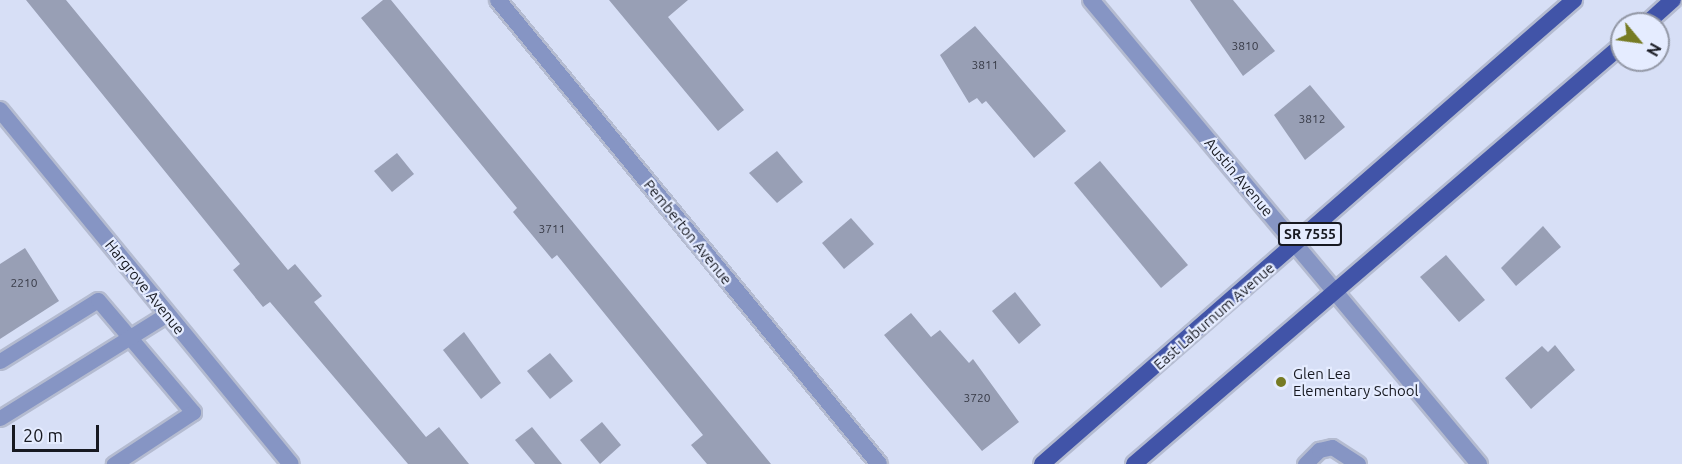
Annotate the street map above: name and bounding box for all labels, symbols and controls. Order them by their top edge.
north arrow [1610,12,1670,72]
house number: 3810 [1231,39,1259,53]
text: N [1643,40,1665,59]
house number: 3811 [971,58,999,72]
house number: 3812 [1298,112,1326,126]
street label: Austin Avenue [1201,134,1277,220]
street label: Pemberton Avenue [640,176,736,288]
house number: 3711 [538,222,566,236]
road number: SR 7555 [1277,223,1343,245]
street label: Hargrove Avenue [101,236,189,338]
street label: East Laburnum Avenue [1150,259,1278,373]
house number: 2210 [10,276,38,290]
place label: Glen Lea Elementary School [1293,364,1419,399]
marker: Glen Lea Elementary School [1274,375,1288,389]
house number: 3720 [963,391,991,405]
scale bar [15,413,102,451]
text: 20 m [23,425,63,445]

